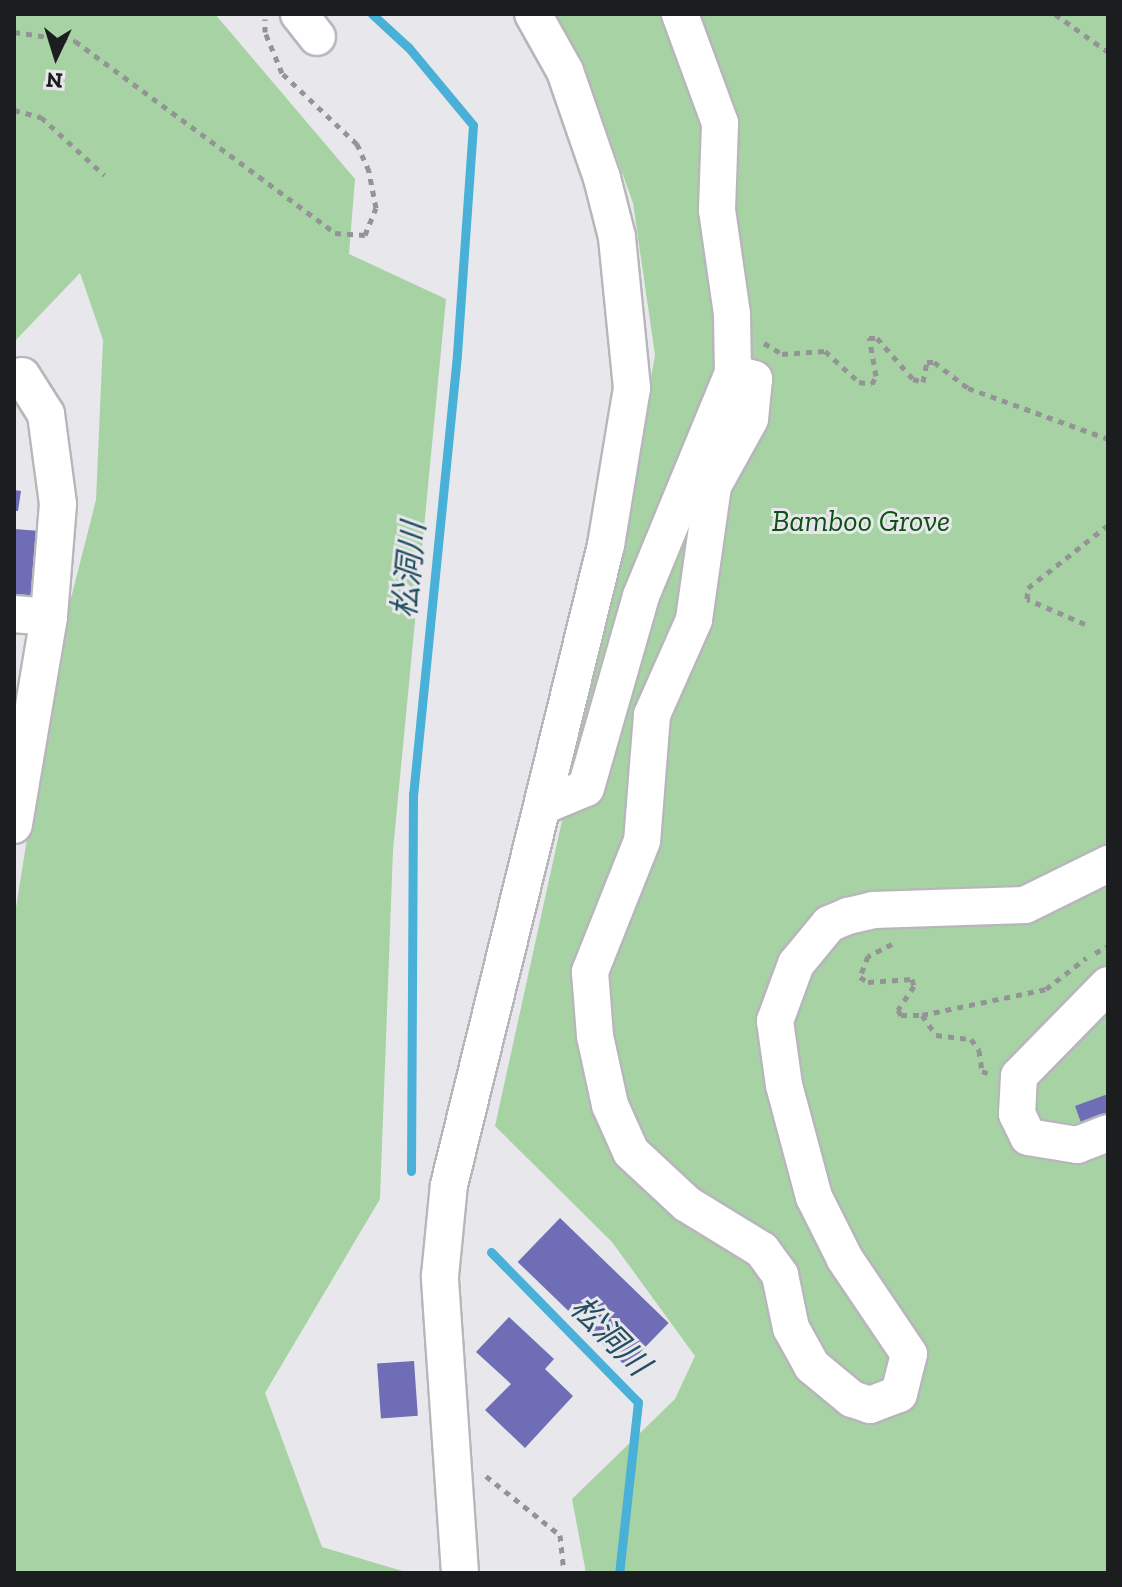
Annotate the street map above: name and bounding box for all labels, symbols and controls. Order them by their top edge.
north arrow [16,16,96,96]
text: N [45,66,64,94]
park label: Bamboo Grove [772,503,950,539]
water label: 松洞川 [385,520,433,620]
water label: 松洞川 [562,1288,658,1384]

